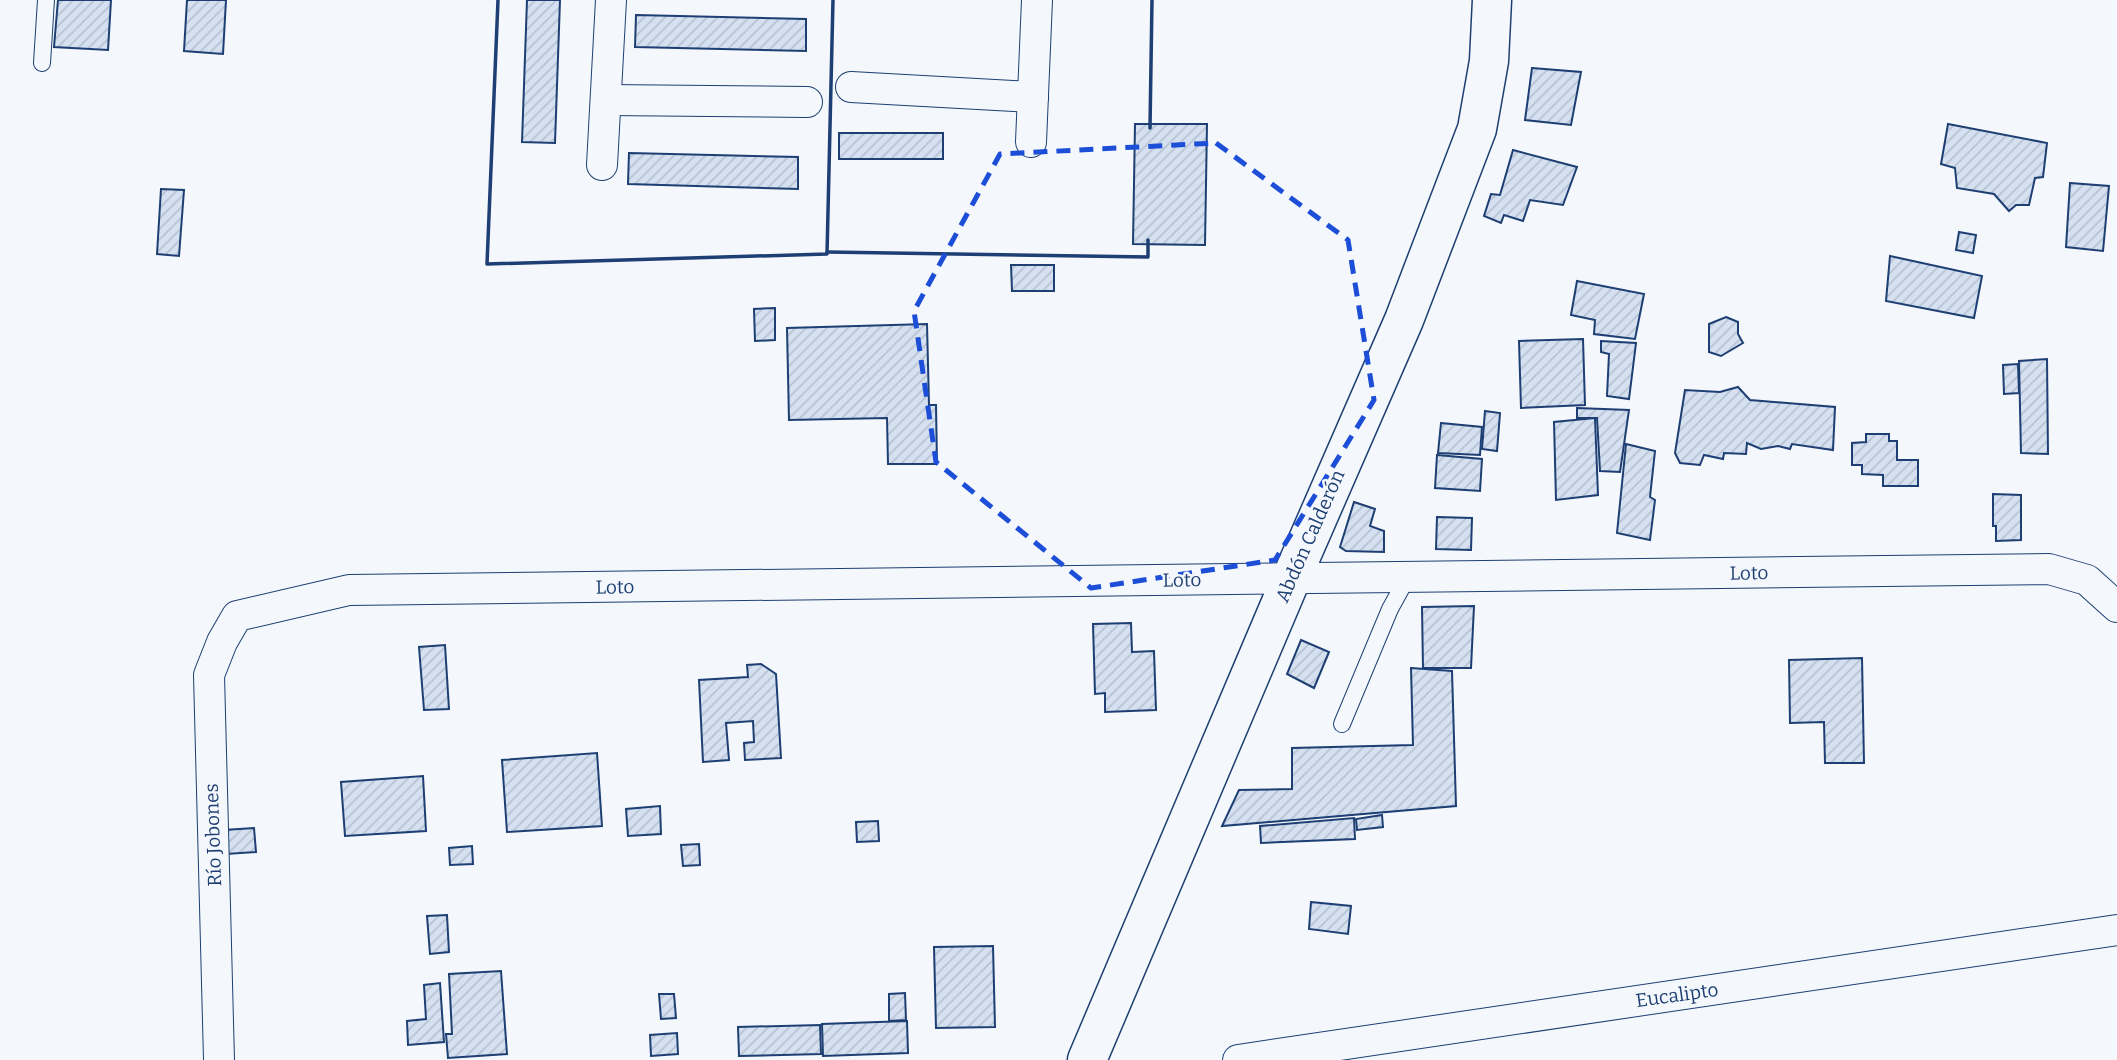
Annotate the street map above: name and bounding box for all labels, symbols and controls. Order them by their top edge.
street label: Abdón Calderón [1271,466,1349,606]
street label: Loto [1729,561,1769,585]
street label: Loto [1162,568,1202,592]
street label: Loto [595,575,635,599]
street label: Río Jobones [200,783,226,887]
street label: Eucalipto [1634,978,1720,1012]

